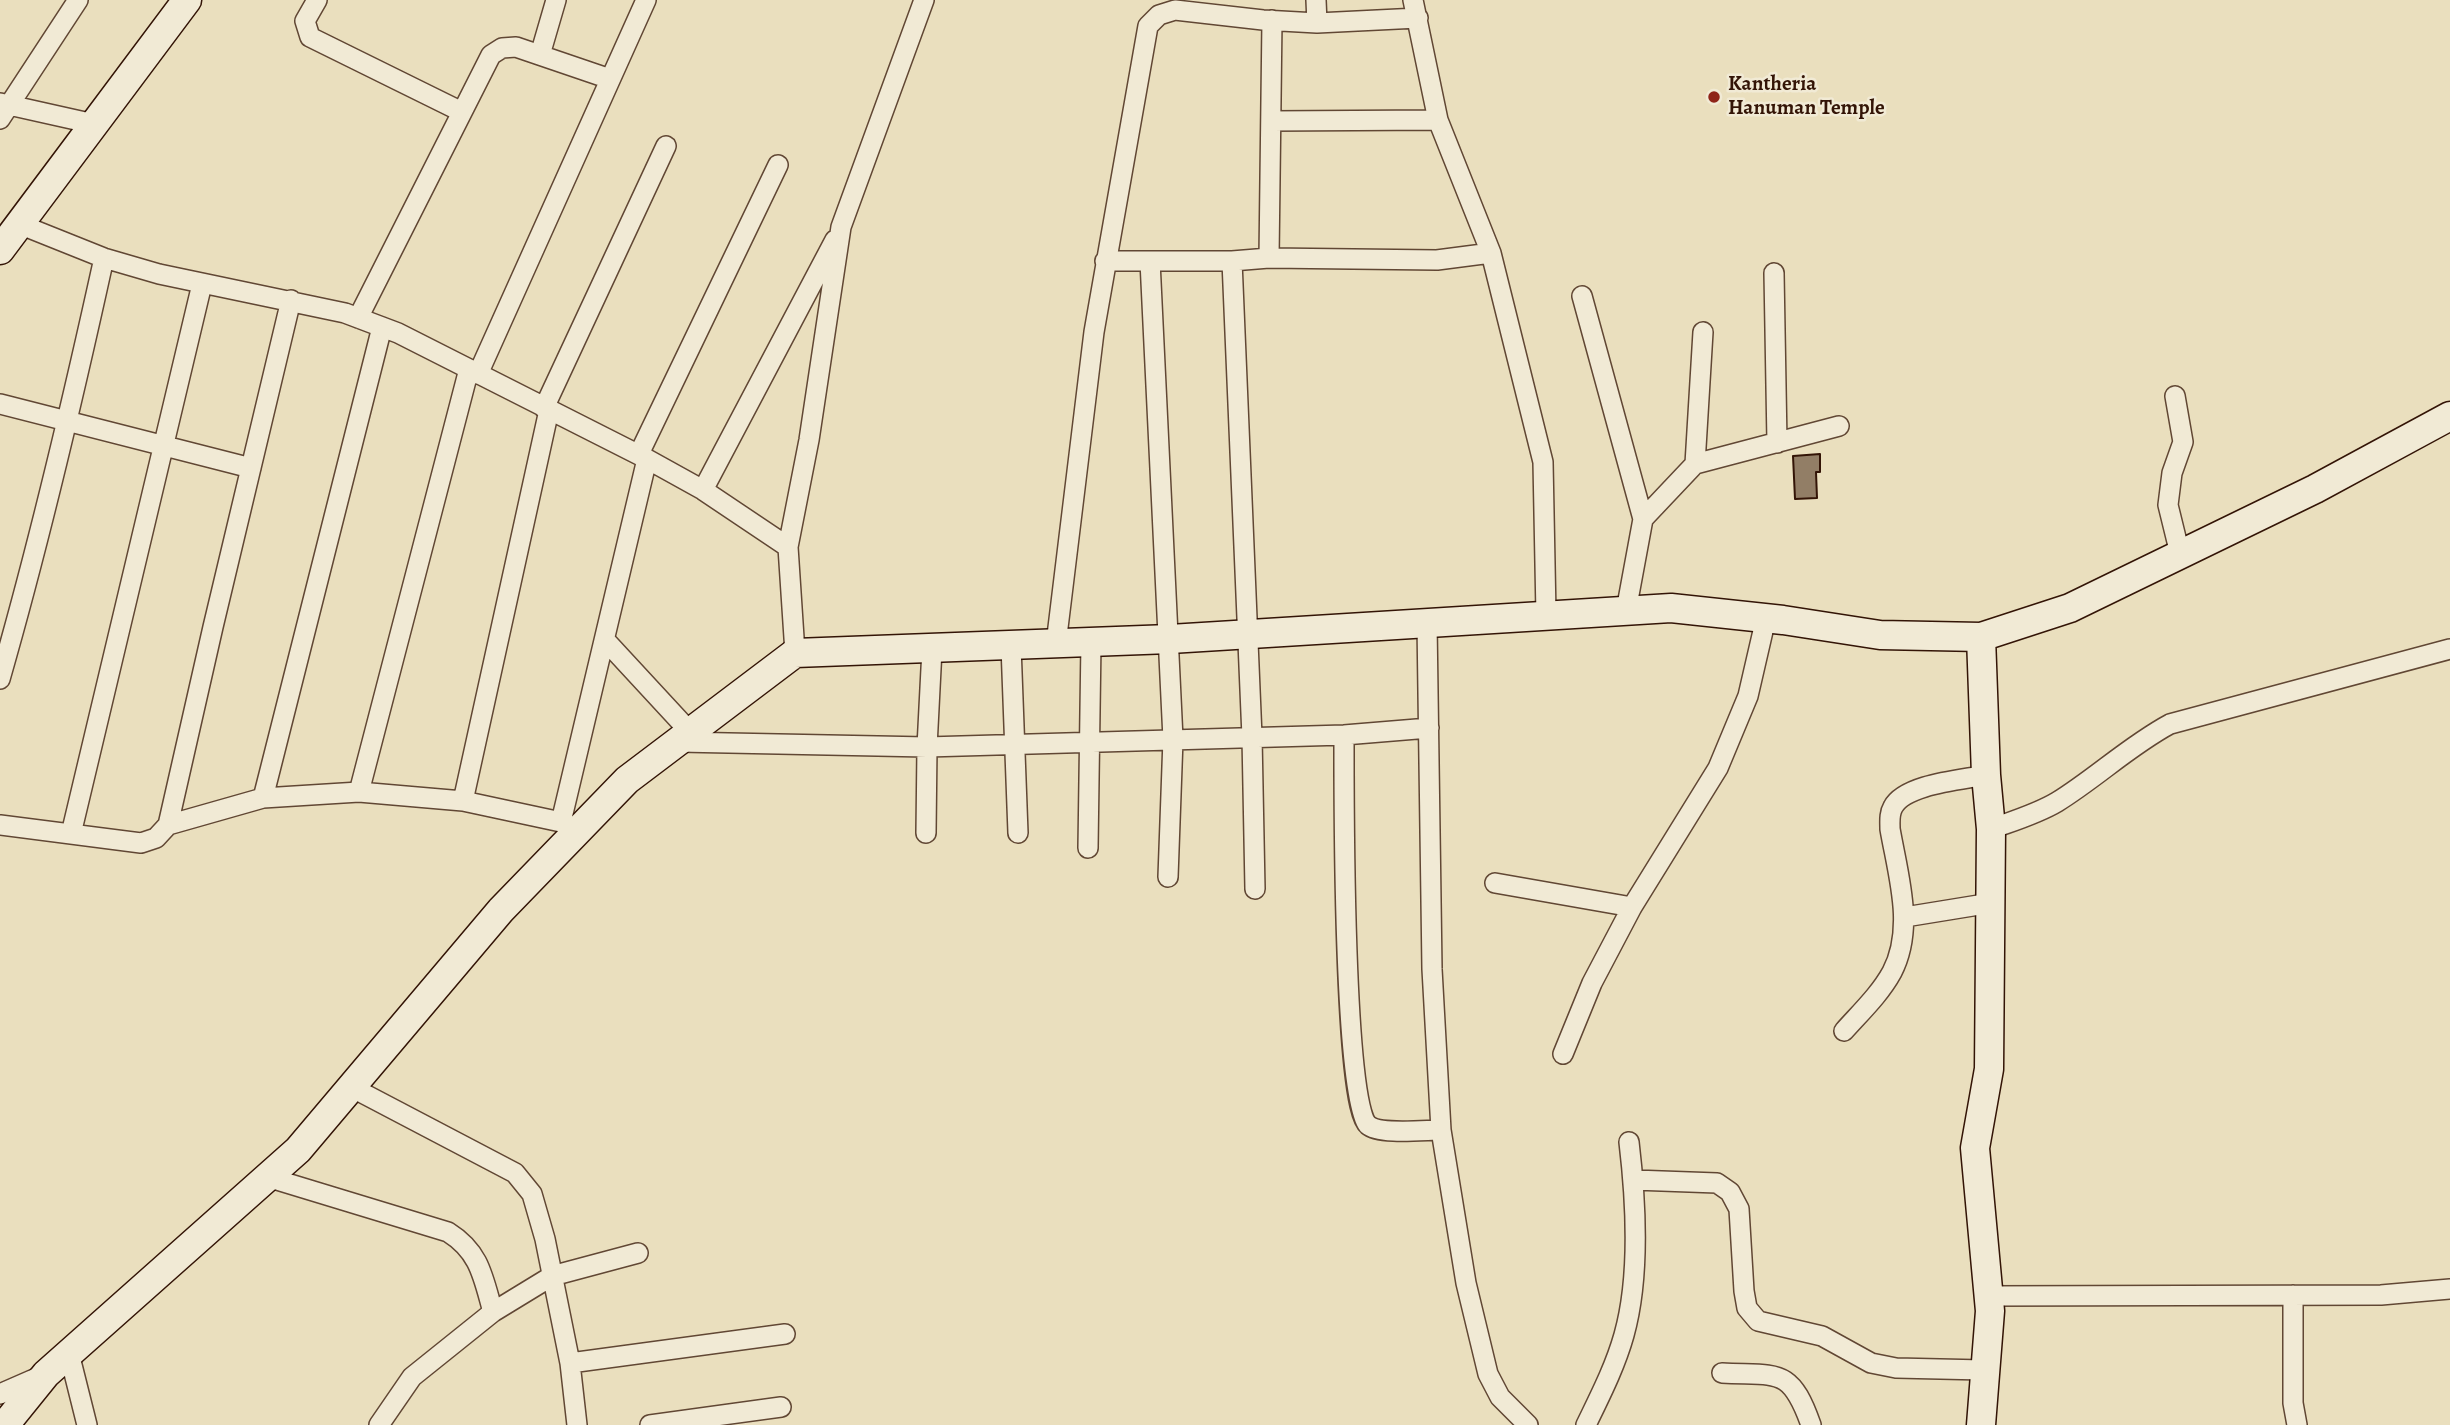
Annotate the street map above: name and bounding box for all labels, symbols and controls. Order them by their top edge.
place label: Kantheria Hanuman Temple [1728,72,1885,122]
marker: Kantheria Hanuman Temple [1706,89,1722,105]

